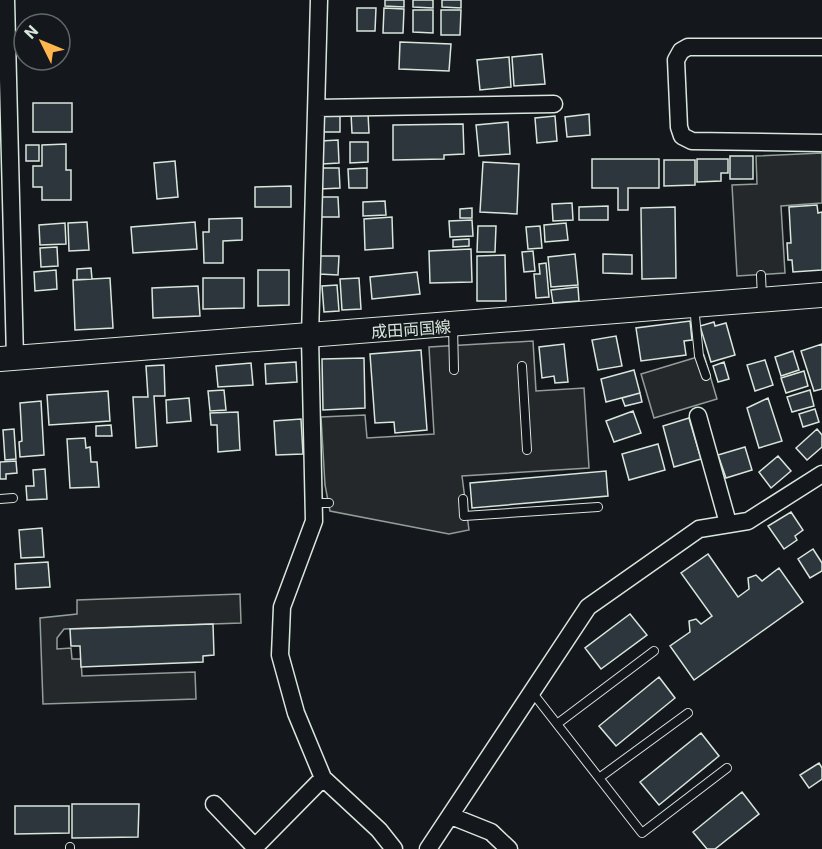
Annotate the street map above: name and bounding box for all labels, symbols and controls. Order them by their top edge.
north arrow [12,12,72,72]
text: N [21,22,42,43]
street label: 成田両国線 [370,317,452,342]

